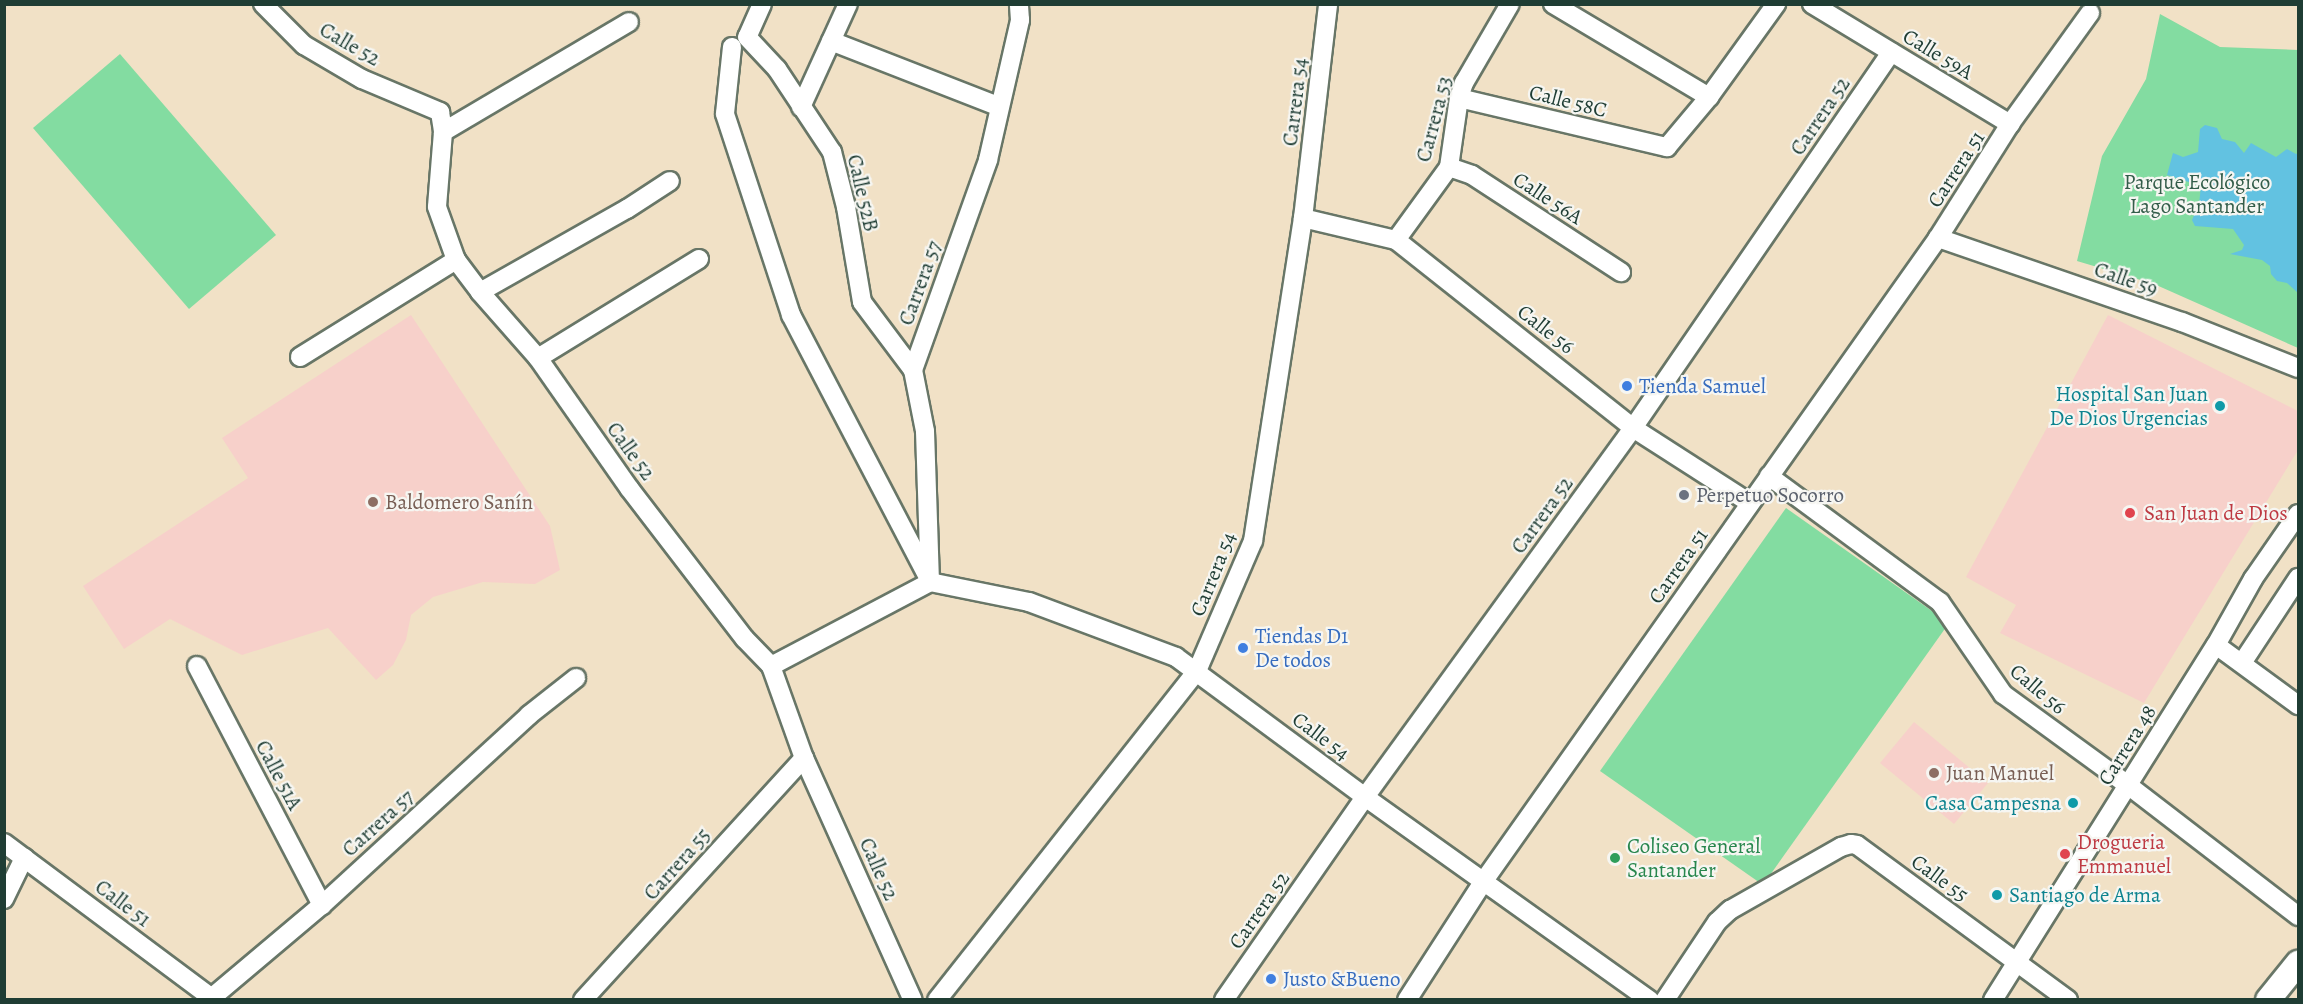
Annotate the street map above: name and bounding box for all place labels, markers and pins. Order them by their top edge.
place label: Tienda Samuel [1639,373,1766,399]
marker: Tienda Samuel [1620,379,1634,393]
place label: Hospital San Juan De Dios Urgencias [2050,381,2208,431]
marker: Hospital San Juan De Dios Urgencias [2213,399,2227,413]
place label: Perpetuo Socorro [1696,482,1844,508]
marker: Perpetuo Socorro [1677,488,1691,502]
place label: Baldomero Sanín [385,489,533,515]
marker: Baldomero Sanín [366,495,380,509]
place label: San Juan de Dios [2144,500,2288,526]
marker: San Juan de Dios [2121,504,2139,522]
place label: Tiendas D1 De todos [1255,623,1348,673]
marker: Tiendas D1 De todos [1236,641,1250,655]
place label: Juan Manuel [1946,760,2054,786]
marker: Juan Manuel [1927,766,1941,780]
place label: Casa Campesna [1925,790,2061,816]
marker: Casa Campesna [2066,796,2080,810]
place label: Drogueria Emmanuel [2077,829,2171,879]
place label: Coliseo General Santander [1627,833,1760,883]
marker: Drogueria Emmanuel [2058,847,2072,861]
marker: Coliseo General Santander [1608,851,1622,865]
place label: Santiago de Arma [2009,882,2161,908]
marker: Santiago de Arma [1990,888,2004,902]
place label: Justo &Bueno [1283,966,1401,992]
marker: Justo &Bueno [1264,972,1278,986]

